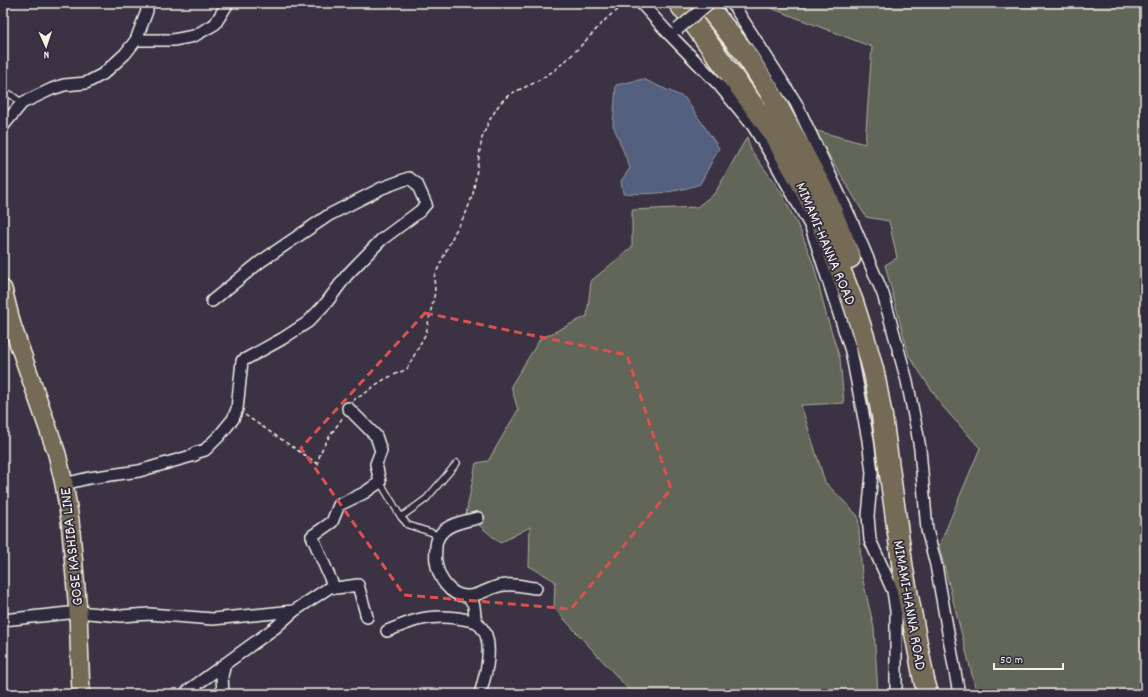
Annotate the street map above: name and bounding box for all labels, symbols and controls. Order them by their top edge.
north arrow [26,26,66,66]
text: N [43,46,50,62]
street label: MIMAMI-HANNA ROAD [788,179,861,309]
street label: GOSE KASHIBA LINE [55,486,90,607]
street label: MIMAMI-HANNA ROAD [886,539,931,672]
scale bar [994,645,1063,671]
text: 50 m [1000,652,1023,669]

